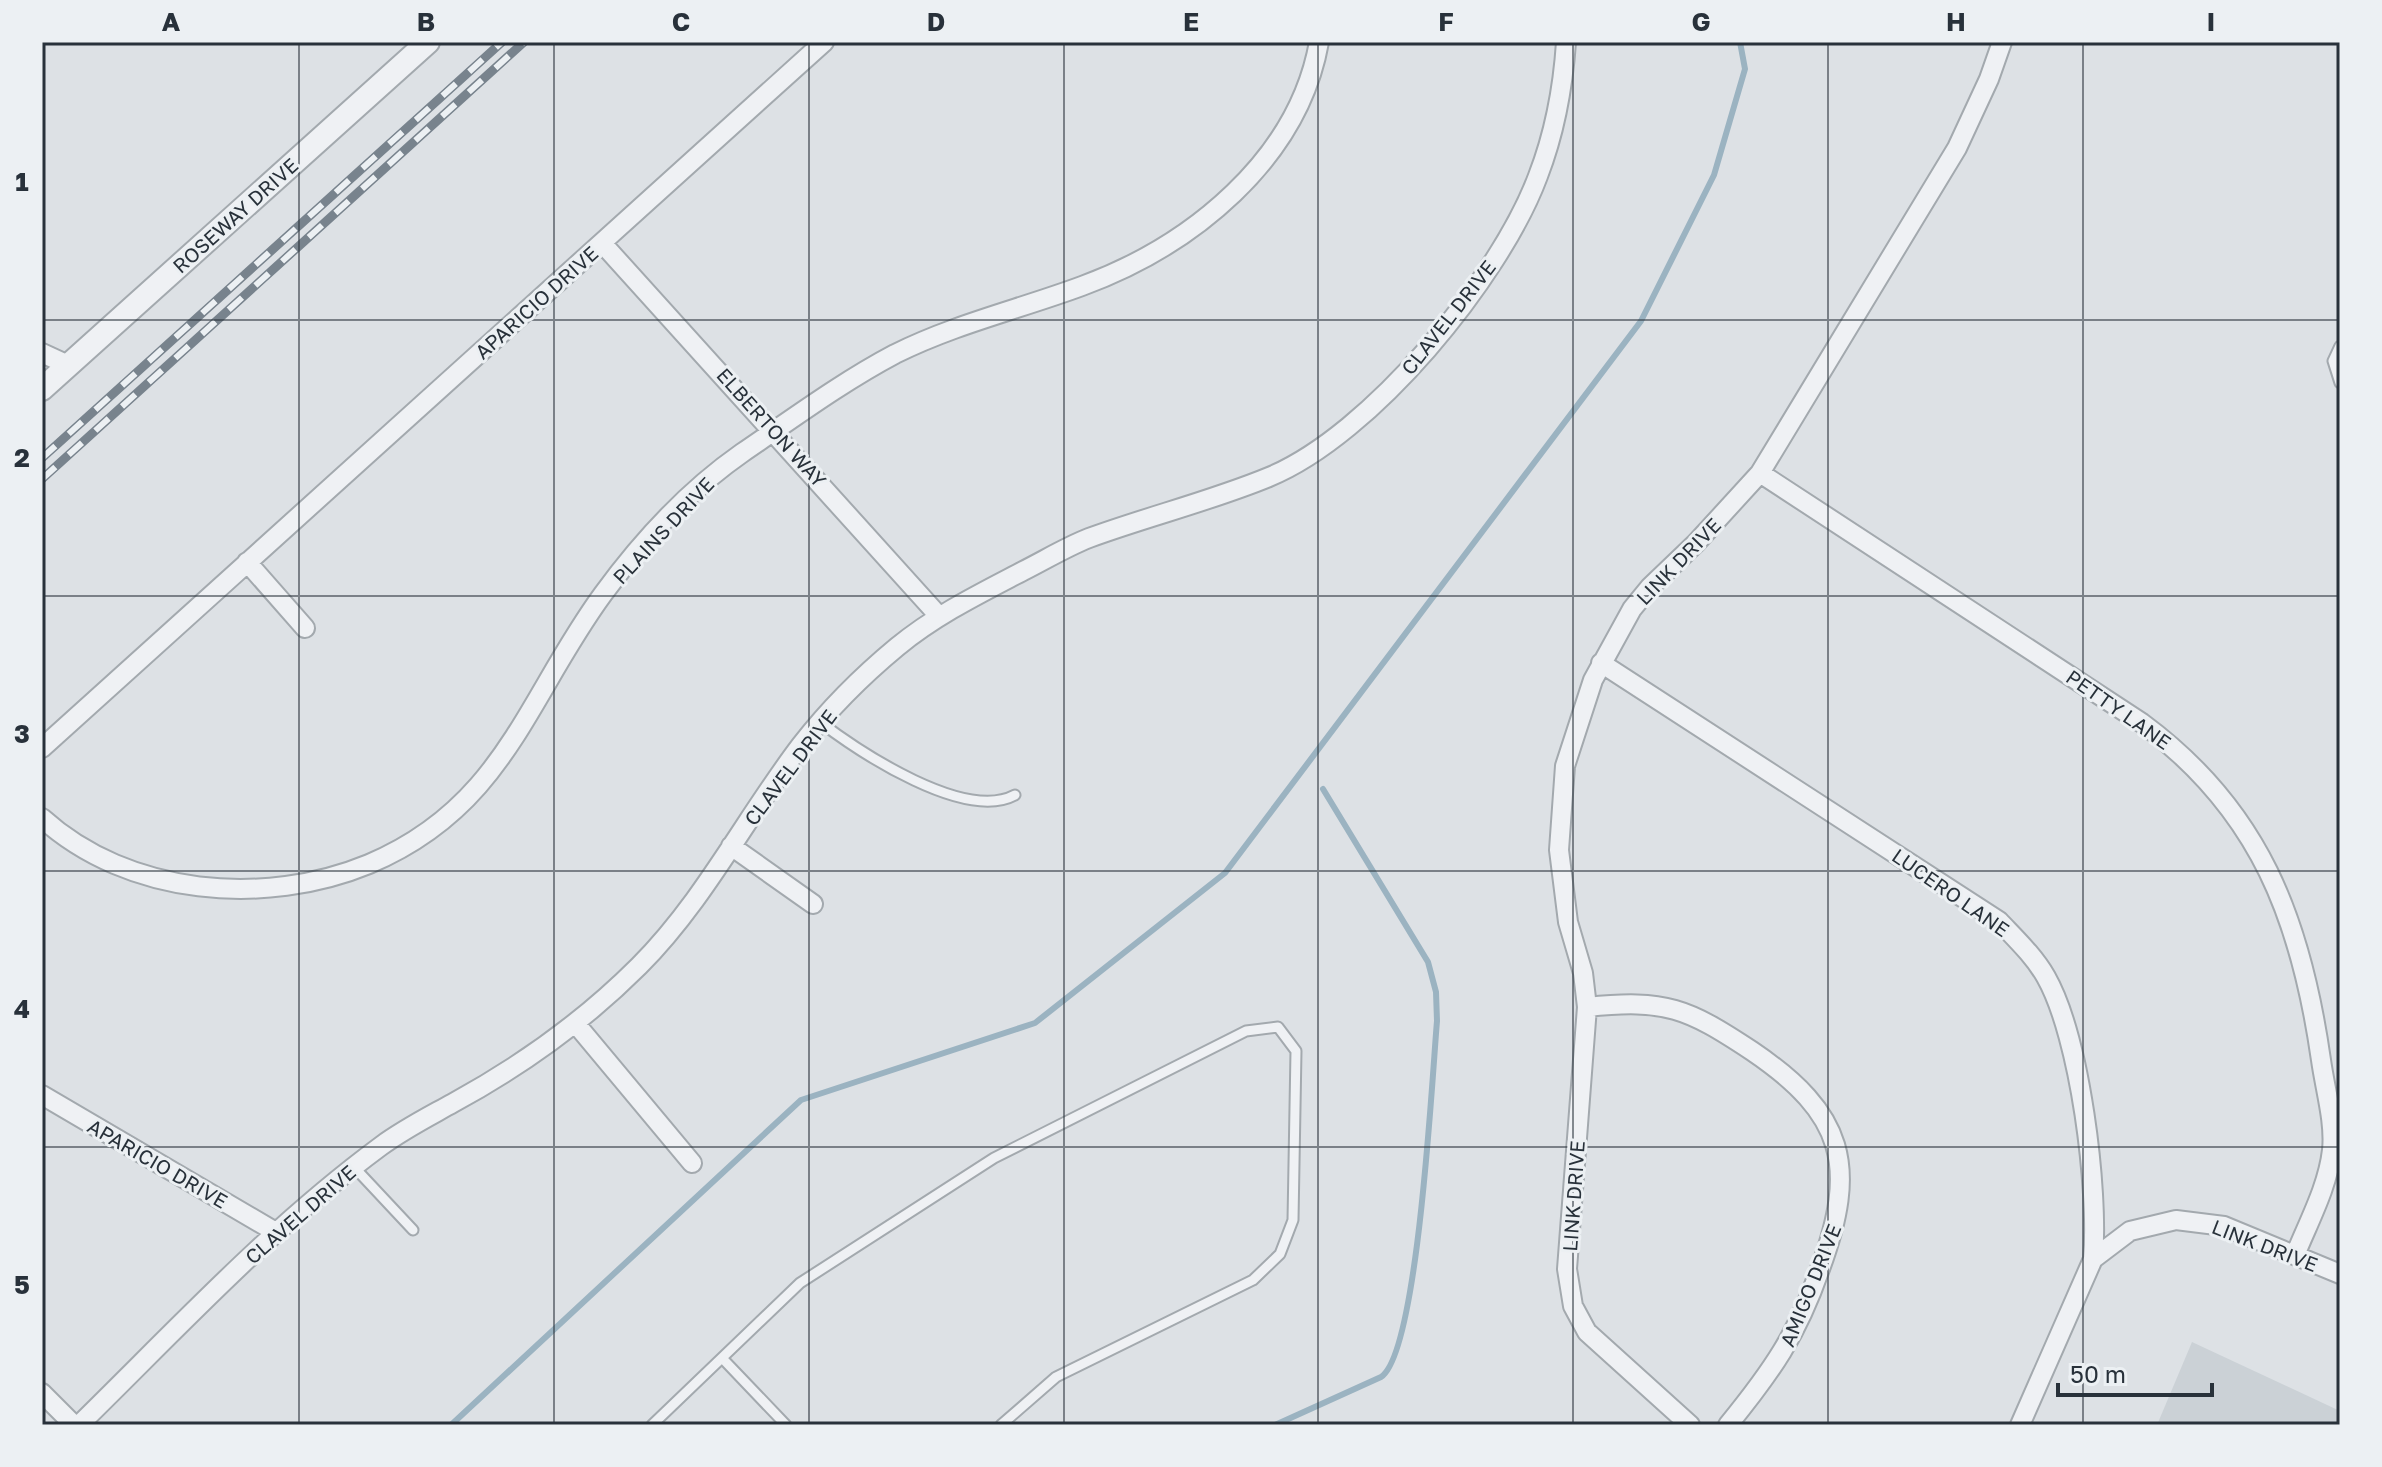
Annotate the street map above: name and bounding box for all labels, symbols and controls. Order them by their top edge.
text: A [162,6,181,37]
text: B [417,6,435,37]
text: C [672,6,690,37]
text: D [927,6,945,37]
text: E [1183,6,1199,37]
text: F [1438,6,1454,37]
text: G [1691,6,1711,37]
text: H [1946,6,1966,37]
text: I [2207,6,2215,37]
street label: ROSEWAY DRIVE [167,153,303,277]
text: 1 [15,166,29,197]
street label: APARICIO DRIVE [470,240,602,364]
street label: CLAVEL DRIVE [1396,255,1500,379]
street label: ELBERTON WAY [712,363,832,492]
text: 2 [14,442,30,473]
street label: PLAINS DRIVE [607,472,719,588]
street label: LINK DRIVE [1631,513,1725,609]
street label: PETTY LANE [2062,664,2176,754]
street label: CLAVEL DRIVE [739,704,841,830]
text: 3 [14,718,30,749]
street label: LUCERO LANE [1888,843,2014,941]
text: 4 [14,993,30,1024]
street label: APARICIO DRIVE [84,1113,232,1213]
street label: LINK DRIVE [1557,1140,1589,1252]
street label: CLAVEL DRIVE [240,1159,360,1269]
street label: LINK DRIVE [2209,1214,2321,1276]
street label: AMIGO DRIVE [1774,1220,1846,1350]
text: 5 [14,1269,30,1300]
scale bar [2058,1347,2212,1397]
text: 50 m [2070,1359,2126,1388]

